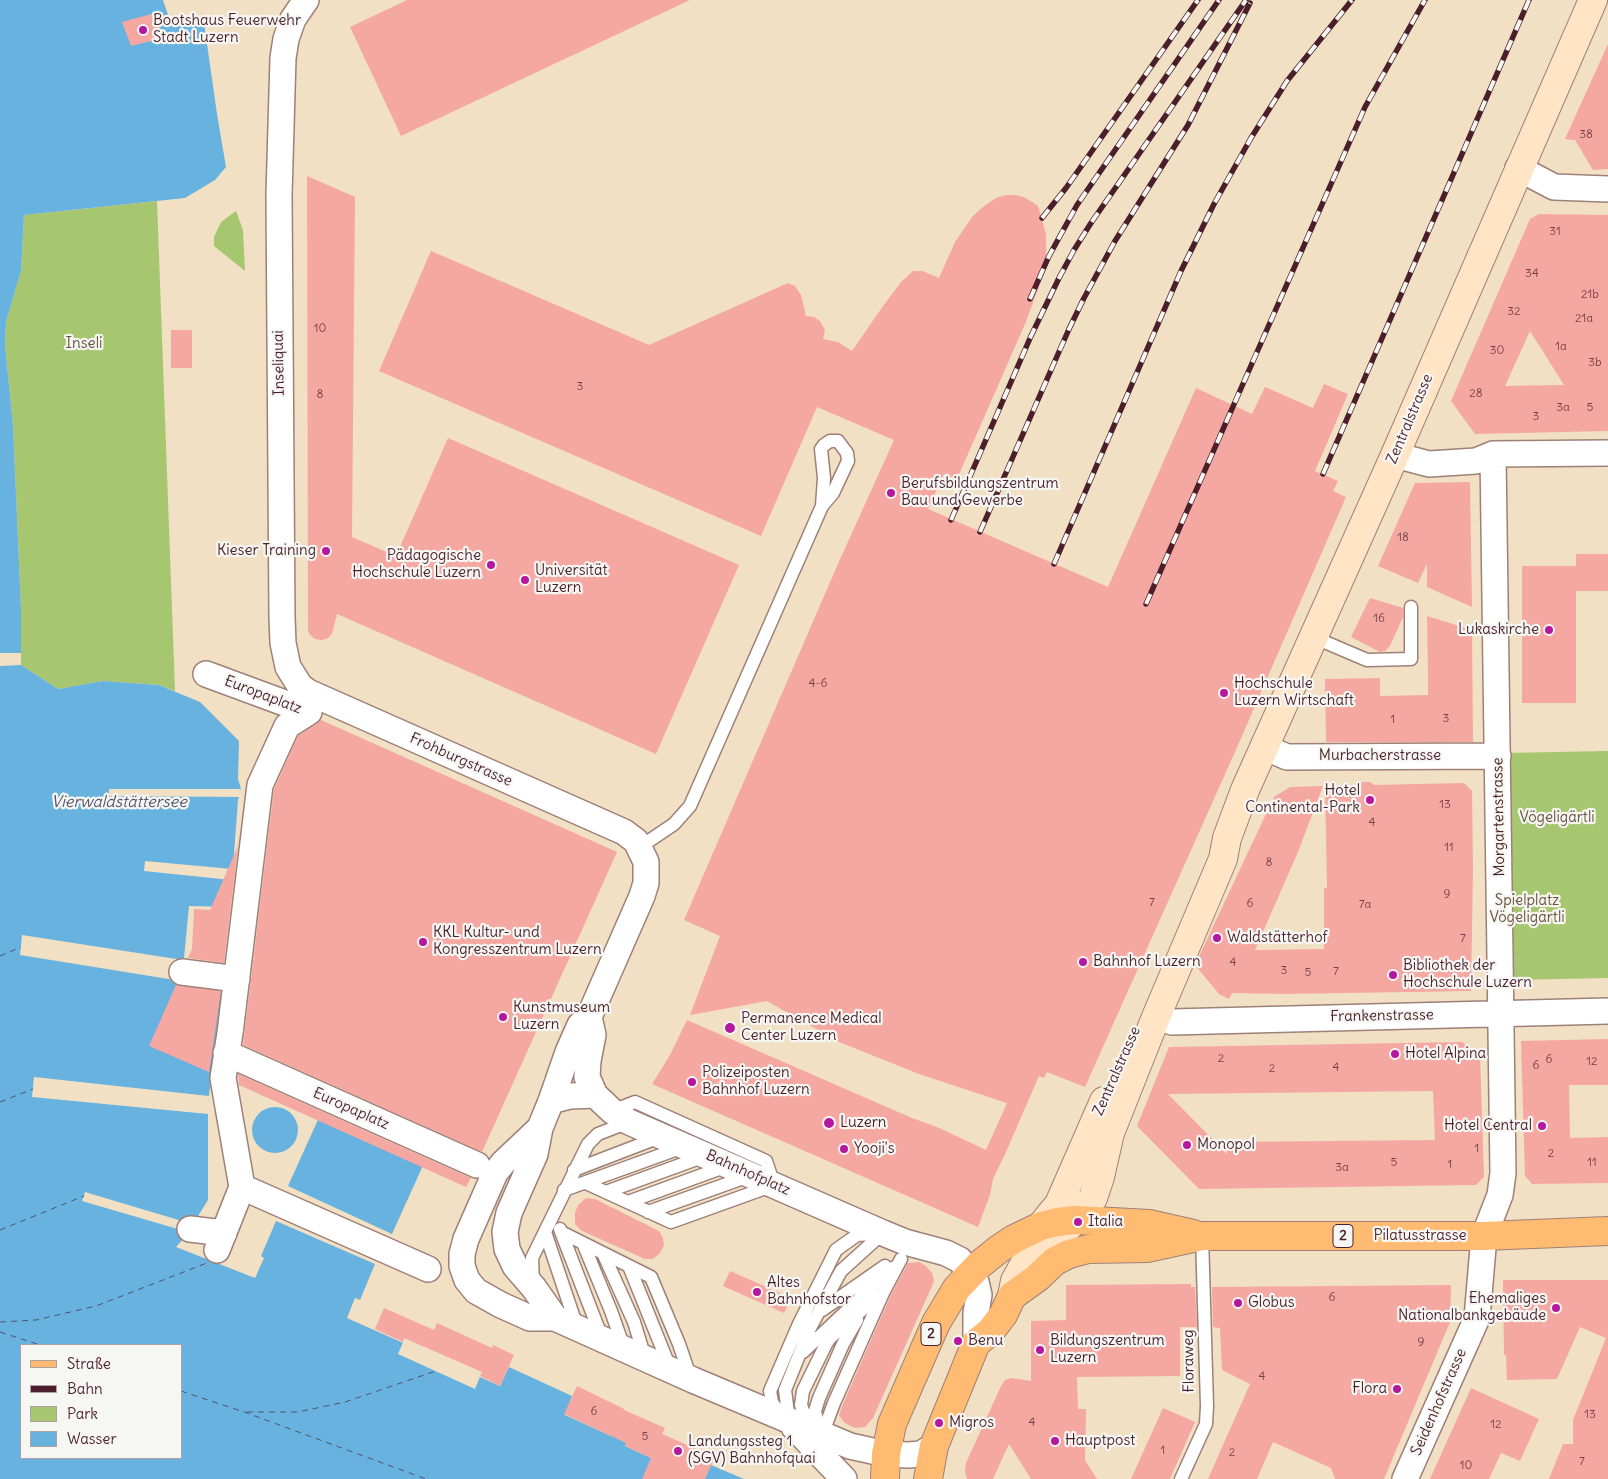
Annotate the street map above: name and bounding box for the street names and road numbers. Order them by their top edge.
street label: Inseliquai [269,330,289,396]
street label: Zentralstrasse [1383,371,1437,467]
street label: Europaplatz [222,672,304,718]
street label: Frohburgstrasse [407,729,515,791]
street label: Murbacherstrasse [1319,747,1441,765]
street label: Morgartenstrasse [1489,757,1509,877]
street label: Frankenstrasse [1330,1006,1434,1026]
street label: Zentralstrasse [1089,1024,1145,1118]
street label: Europaplatz [310,1084,392,1134]
street label: Bahnhofplatz [703,1146,793,1200]
road number: 2 [1333,1224,1353,1248]
street label: Pilatusstrasse [1373,1227,1467,1245]
road number: 2 [921,1322,941,1346]
street label: Floraweg [1179,1329,1199,1393]
street label: Seidenhofstrasse [1407,1346,1471,1458]

